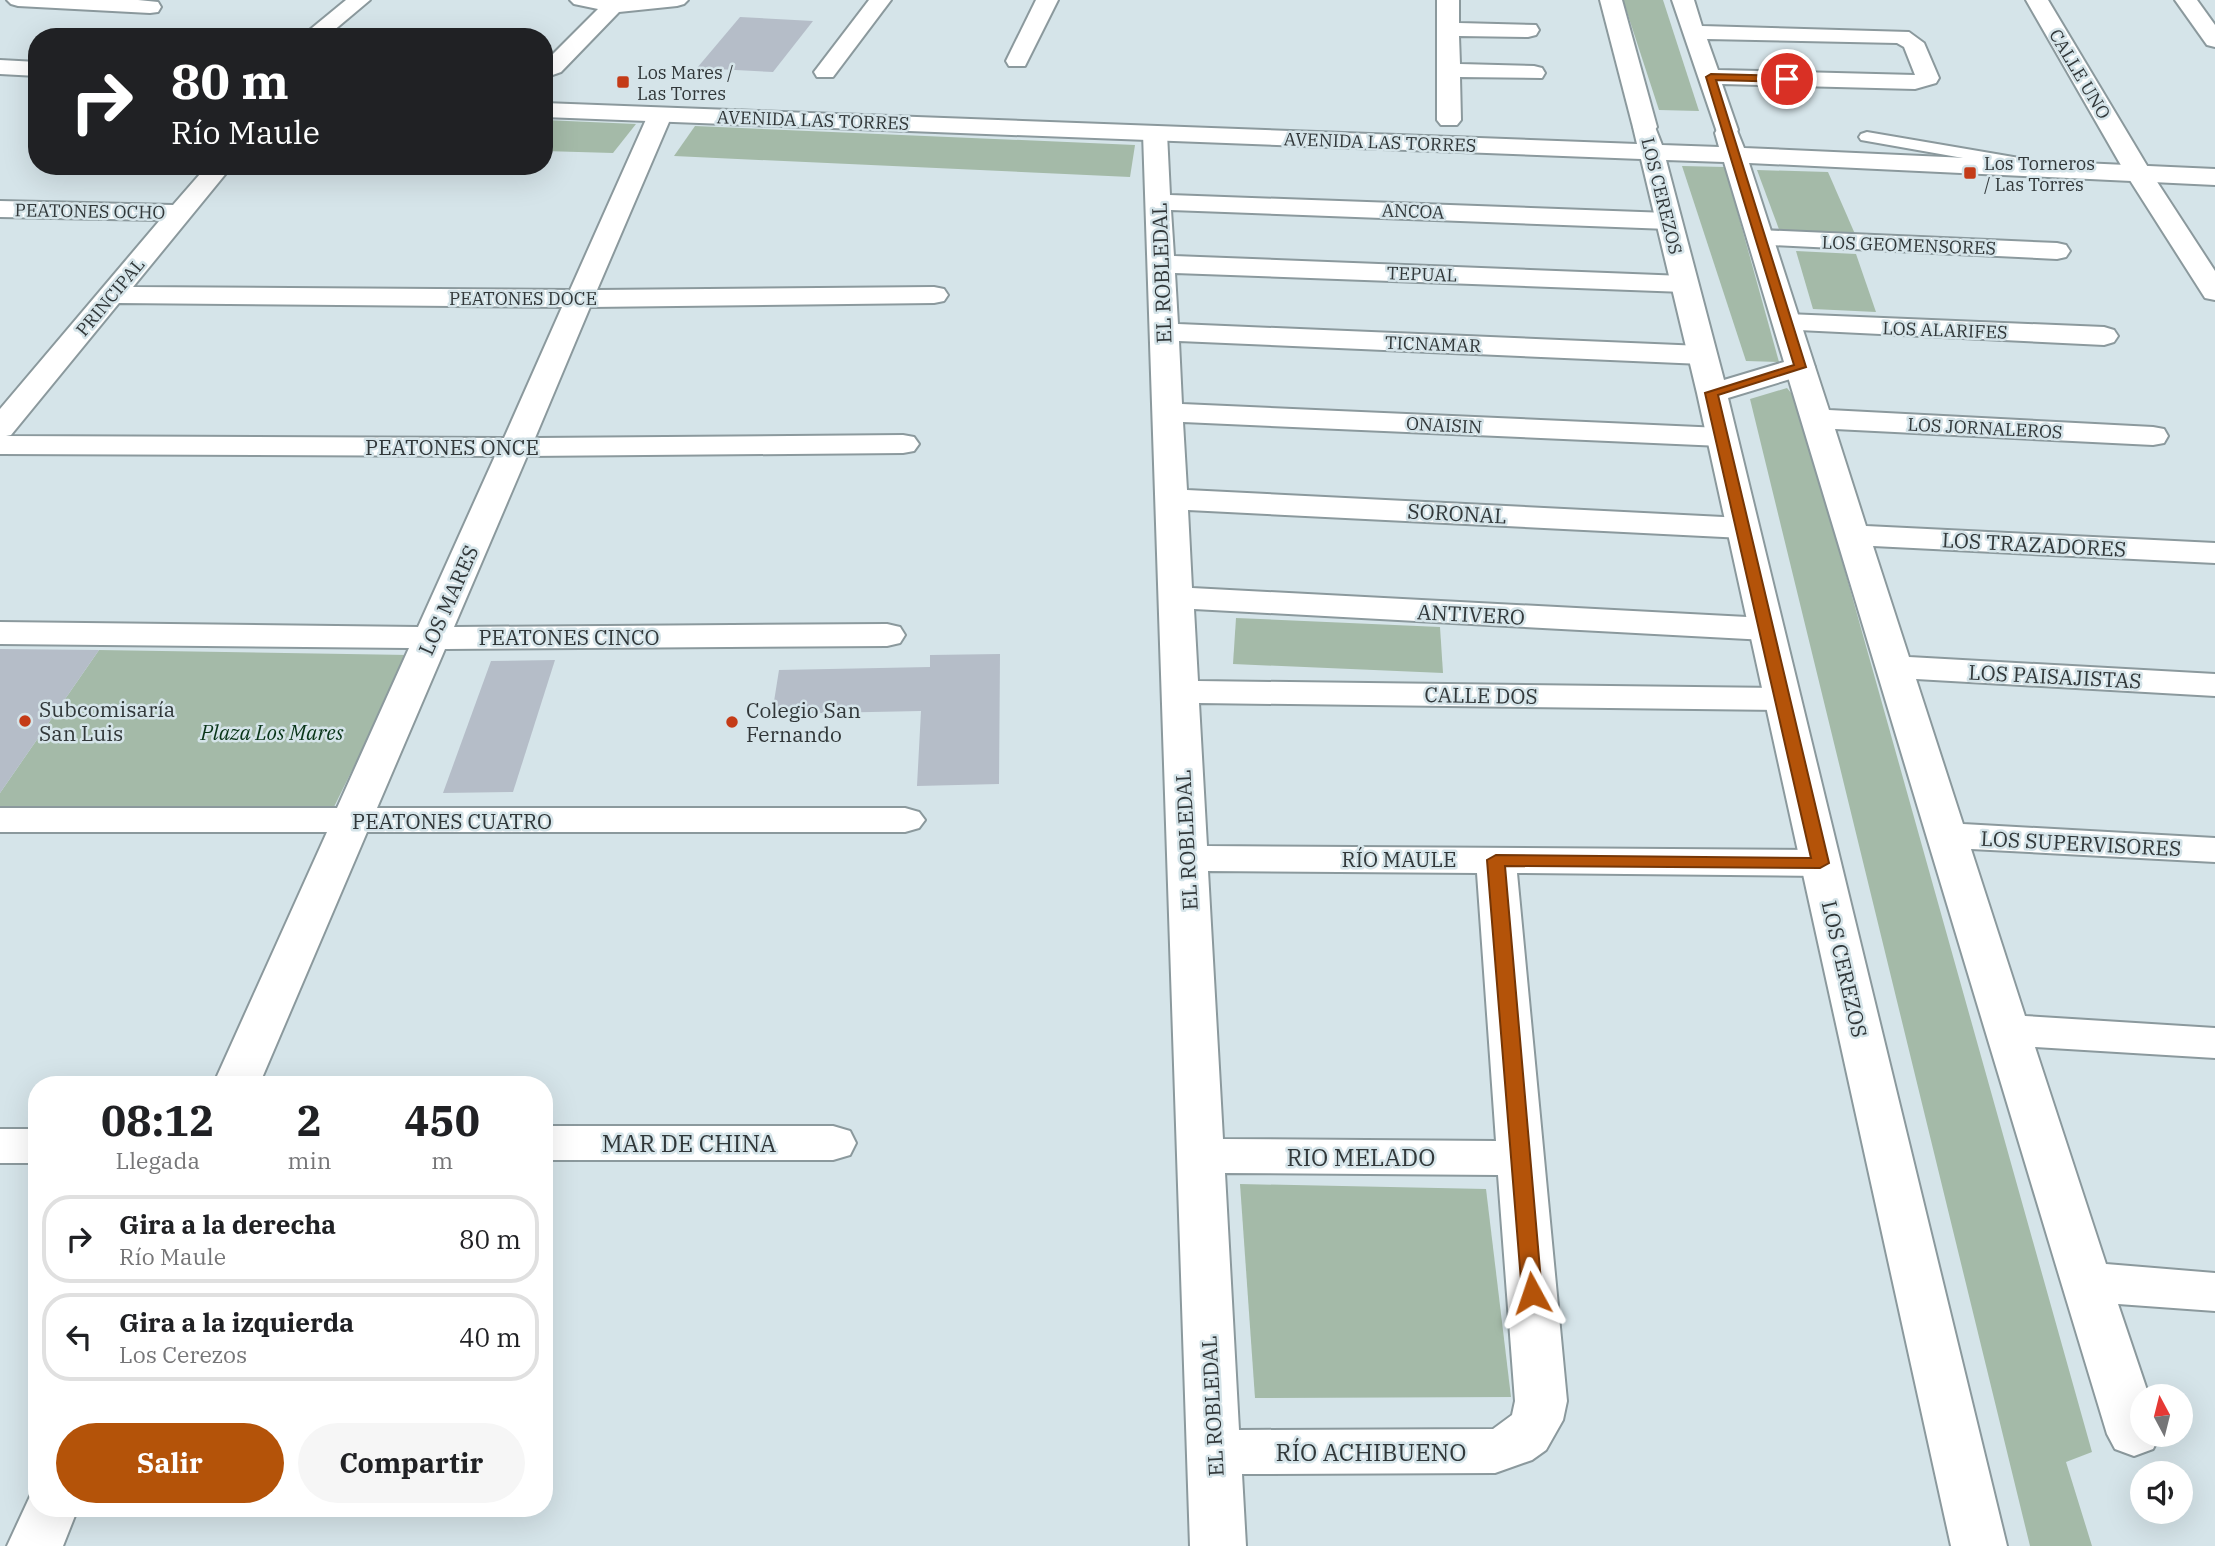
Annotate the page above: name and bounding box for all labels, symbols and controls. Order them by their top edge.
street label: CALLE UNO [2044,25,2116,123]
text: 80 m [171,49,289,112]
pin [1757,49,1817,109]
icon: right [56,56,147,147]
icon: arrive [1768,60,1806,98]
place label: Los Mares / Las Torres [637,61,734,105]
marker: Los Mares / Las Torres [615,74,631,90]
street label: AVENIDA LAS TORRES [716,105,910,135]
text: Río Maule [171,111,320,153]
street label: AVENIDA LAS TORRES [1283,127,1477,157]
street label: LOS CEREZOS [1636,135,1688,257]
place label: Los Torneros / Las Torres [1984,152,2095,196]
marker: Los Torneros / Las Torres [1962,165,1978,181]
street label: PEATONES OCHO [14,198,166,224]
street label: ANCOA [1381,198,1445,224]
street label: EL ROBLEDAL [1145,202,1177,344]
street label: LOS GEOMENSORES [1821,230,1997,260]
street label: PRINCIPAL [71,253,149,341]
street label: TEPUAL [1386,261,1458,287]
street label: PEATONES DOCE [449,287,597,310]
street label: LOS ALARIFES [1882,316,2008,344]
street label: TICNAMAR [1385,331,1481,357]
street label: ONAISIN [1405,412,1483,438]
street label: LOS JORNALEROS [1907,412,2063,444]
street label: PEATONES ONCE [365,433,539,461]
street label: SORONAL [1407,496,1507,530]
street label: LOS TRAZADORES [1941,525,2127,563]
street label: LOS MARES [411,541,485,659]
street label: ANTIVERO [1416,597,1526,631]
street label: PEATONES CINCO [478,623,660,651]
street label: LOS PAISAJISTAS [1968,657,2142,695]
street label: CALLE DOS [1424,680,1538,710]
place label: Subcomisaría San Luis [39,695,175,747]
place label: Colegio San Fernando [746,696,861,748]
marker: Subcomisaría San Luis [17,713,33,729]
marker: Colegio San Fernando [724,714,740,730]
park label: Plaza Los Mares [200,718,344,746]
street label: EL ROBLEDAL [1168,769,1204,911]
street label: PEATONES CUATRO [352,807,552,835]
street label: LOS SUPERVISORES [1980,824,2182,862]
street label: RÍO MAULE [1342,845,1456,873]
street label: LOS CEREZOS [1816,898,1874,1040]
text: 08:12 [101,1093,215,1148]
text: 2 [297,1093,322,1148]
text: 450 [404,1093,480,1148]
street label: MAR DE CHINA [602,1127,777,1159]
street label: RIO MELADO [1287,1141,1435,1173]
text: Llegada [116,1145,200,1175]
text: min [288,1145,331,1175]
text: m [431,1145,453,1175]
text: Gira a la derecha [119,1207,336,1241]
icon: right [60,1220,98,1258]
text: 80 m [459,1222,521,1256]
text: Río Maule [119,1241,226,1271]
position arrow [1495,1256,1569,1330]
text: Gira a la izquierda [119,1305,354,1339]
icon: left [60,1318,98,1356]
text: 40 m [459,1320,521,1354]
street label: EL ROBLEDAL [1194,1335,1230,1477]
text: Los Cerezos [119,1339,247,1369]
north arrow [2130,1384,2193,1447]
map controls [2130,1384,2193,1524]
button: Salir [56,1423,284,1503]
button: Compartir [298,1423,525,1503]
street label: RÍO ACHIBUENO [1276,1436,1466,1468]
button: sound [2130,1461,2193,1524]

